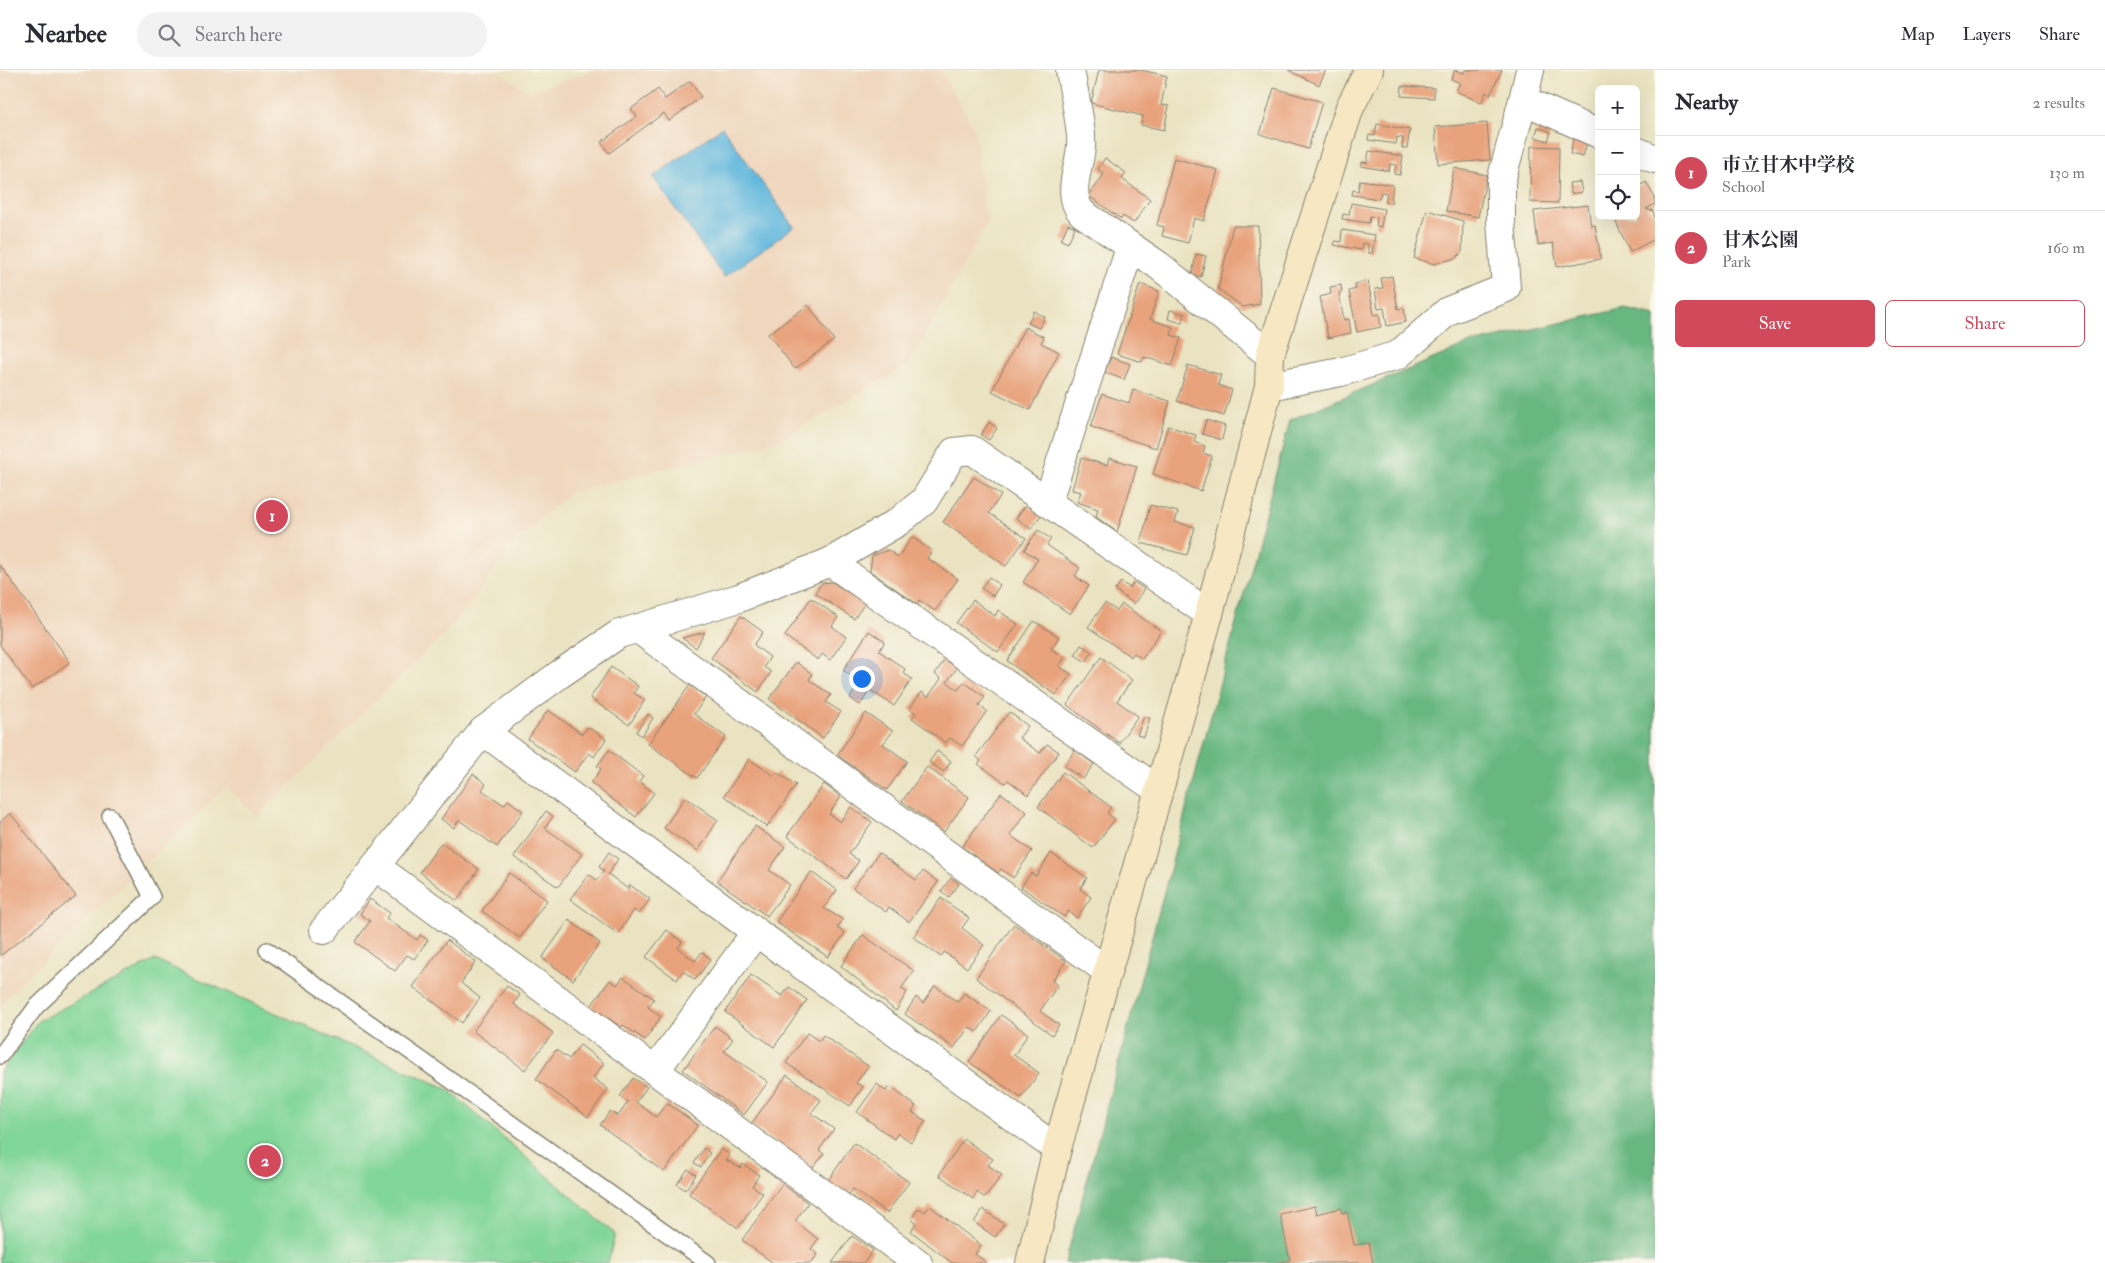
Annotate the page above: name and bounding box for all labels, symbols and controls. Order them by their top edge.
search box [137,12,487,57]
text: Nearbee [25,19,107,50]
icon: search [155,21,183,49]
text: Search here [195,23,282,47]
text: Map [1901,23,1935,46]
text: Layers [1963,23,2011,46]
text: Share [2039,23,2080,46]
map controls [1595,85,1640,220]
button: + [1595,85,1640,130]
text: Nearby [1675,89,1738,116]
text: 2 results [2032,93,2085,113]
button: − [1595,130,1640,175]
text: 市立甘木中学校 [1722,153,1855,177]
text: 1 [1688,163,1694,183]
text: 130 m [2049,163,2085,183]
button: locate [1595,175,1640,220]
text: School [1722,177,1765,197]
text: 甘木公園 [1722,228,1798,252]
text: 2 [1687,238,1695,258]
text: 160 m [2047,238,2085,258]
text: Park [1722,252,1751,272]
button: Save [1675,300,1875,347]
button: Share [1885,300,2085,347]
pin: 1 [256,497,288,535]
your location [849,666,875,692]
pin: 2 [249,1142,281,1180]

